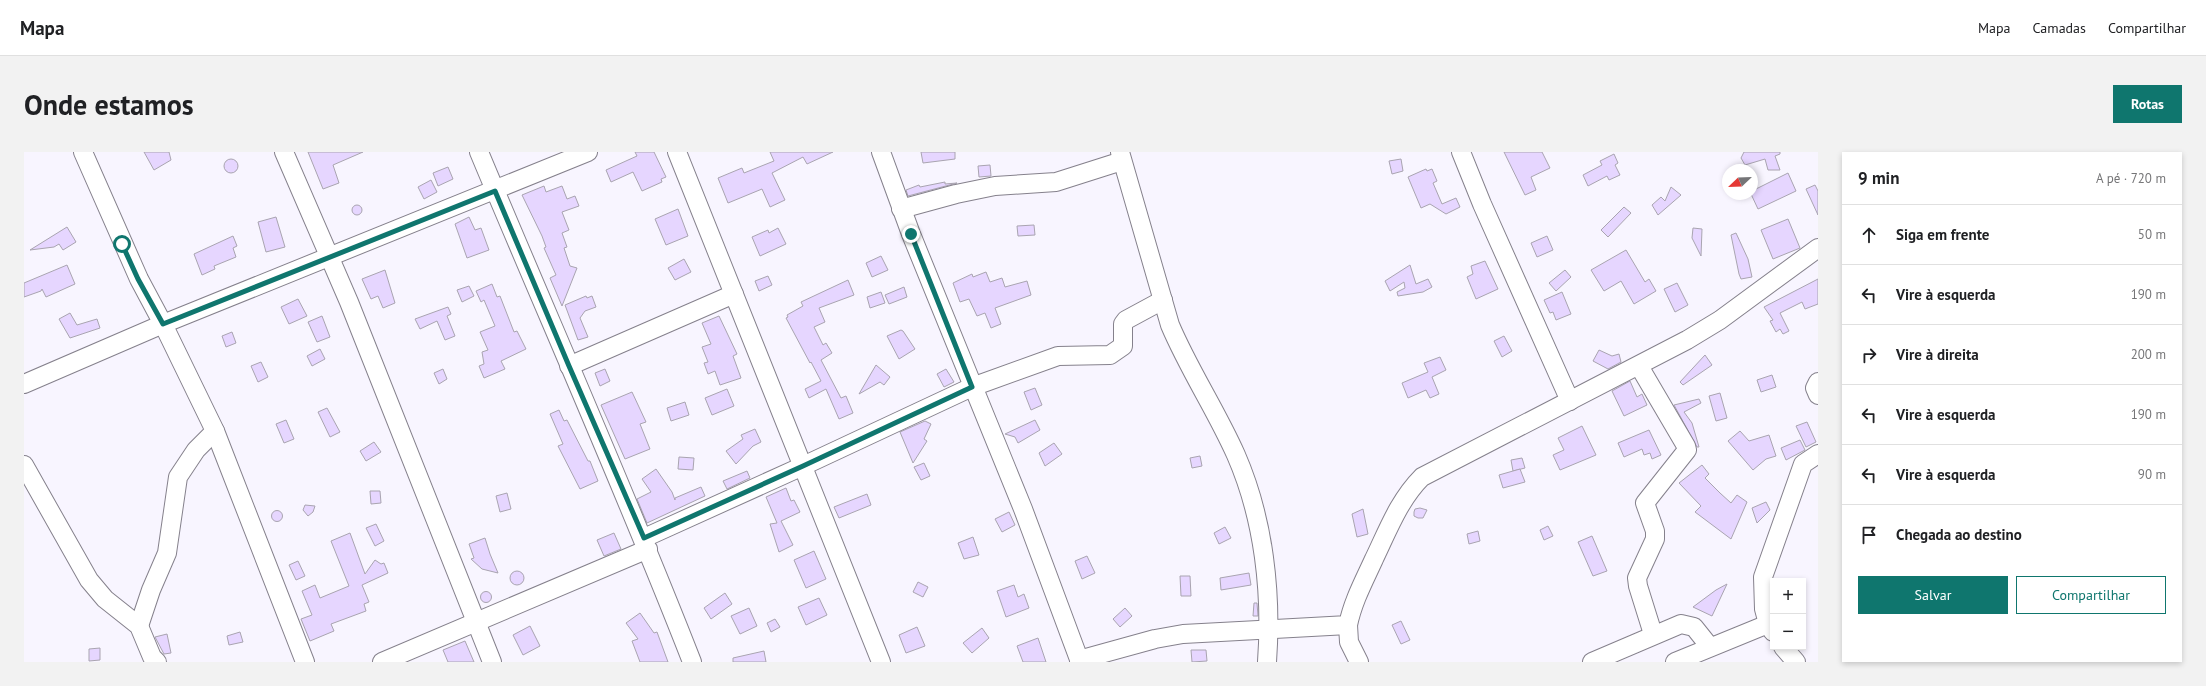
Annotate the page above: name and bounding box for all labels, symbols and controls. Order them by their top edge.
text: Mapa [20,16,64,40]
text: Mapa [1978,19,2011,37]
text: Camadas [2033,19,2086,37]
text: Compartilhar [2108,19,2186,37]
button: Rotas [2113,85,2182,123]
text: Onde estamos [24,86,194,123]
north arrow [1722,164,1758,200]
text: 9 min [1858,167,1899,189]
text: A pé · 720 m [2096,170,2166,187]
icon: ahead [1858,224,1880,246]
route end [902,225,920,243]
text: Siga em frente [1896,225,1989,244]
text: 50 m [2138,226,2166,243]
route start [113,235,131,253]
icon: left [1858,284,1880,306]
text: Vire à esquerda [1896,285,1995,304]
text: 190 m [2131,286,2166,303]
icon: right [1858,344,1880,366]
text: Vire à direita [1896,345,1979,364]
text: 200 m [2131,346,2166,363]
icon: left [1858,404,1880,426]
text: Vire à esquerda [1896,405,1995,424]
text: 190 m [2131,406,2166,423]
icon: left [1858,464,1880,486]
text: Vire à esquerda [1896,465,1995,484]
text: 90 m [2138,466,2166,483]
icon: arrive [1858,524,1880,546]
text: Chegada ao destino [1896,525,2022,544]
button: Salvar [1858,576,2008,614]
button: Compartilhar [2016,576,2166,614]
map controls [1770,578,1806,650]
button: + [1770,578,1806,614]
button: − [1770,614,1806,650]

